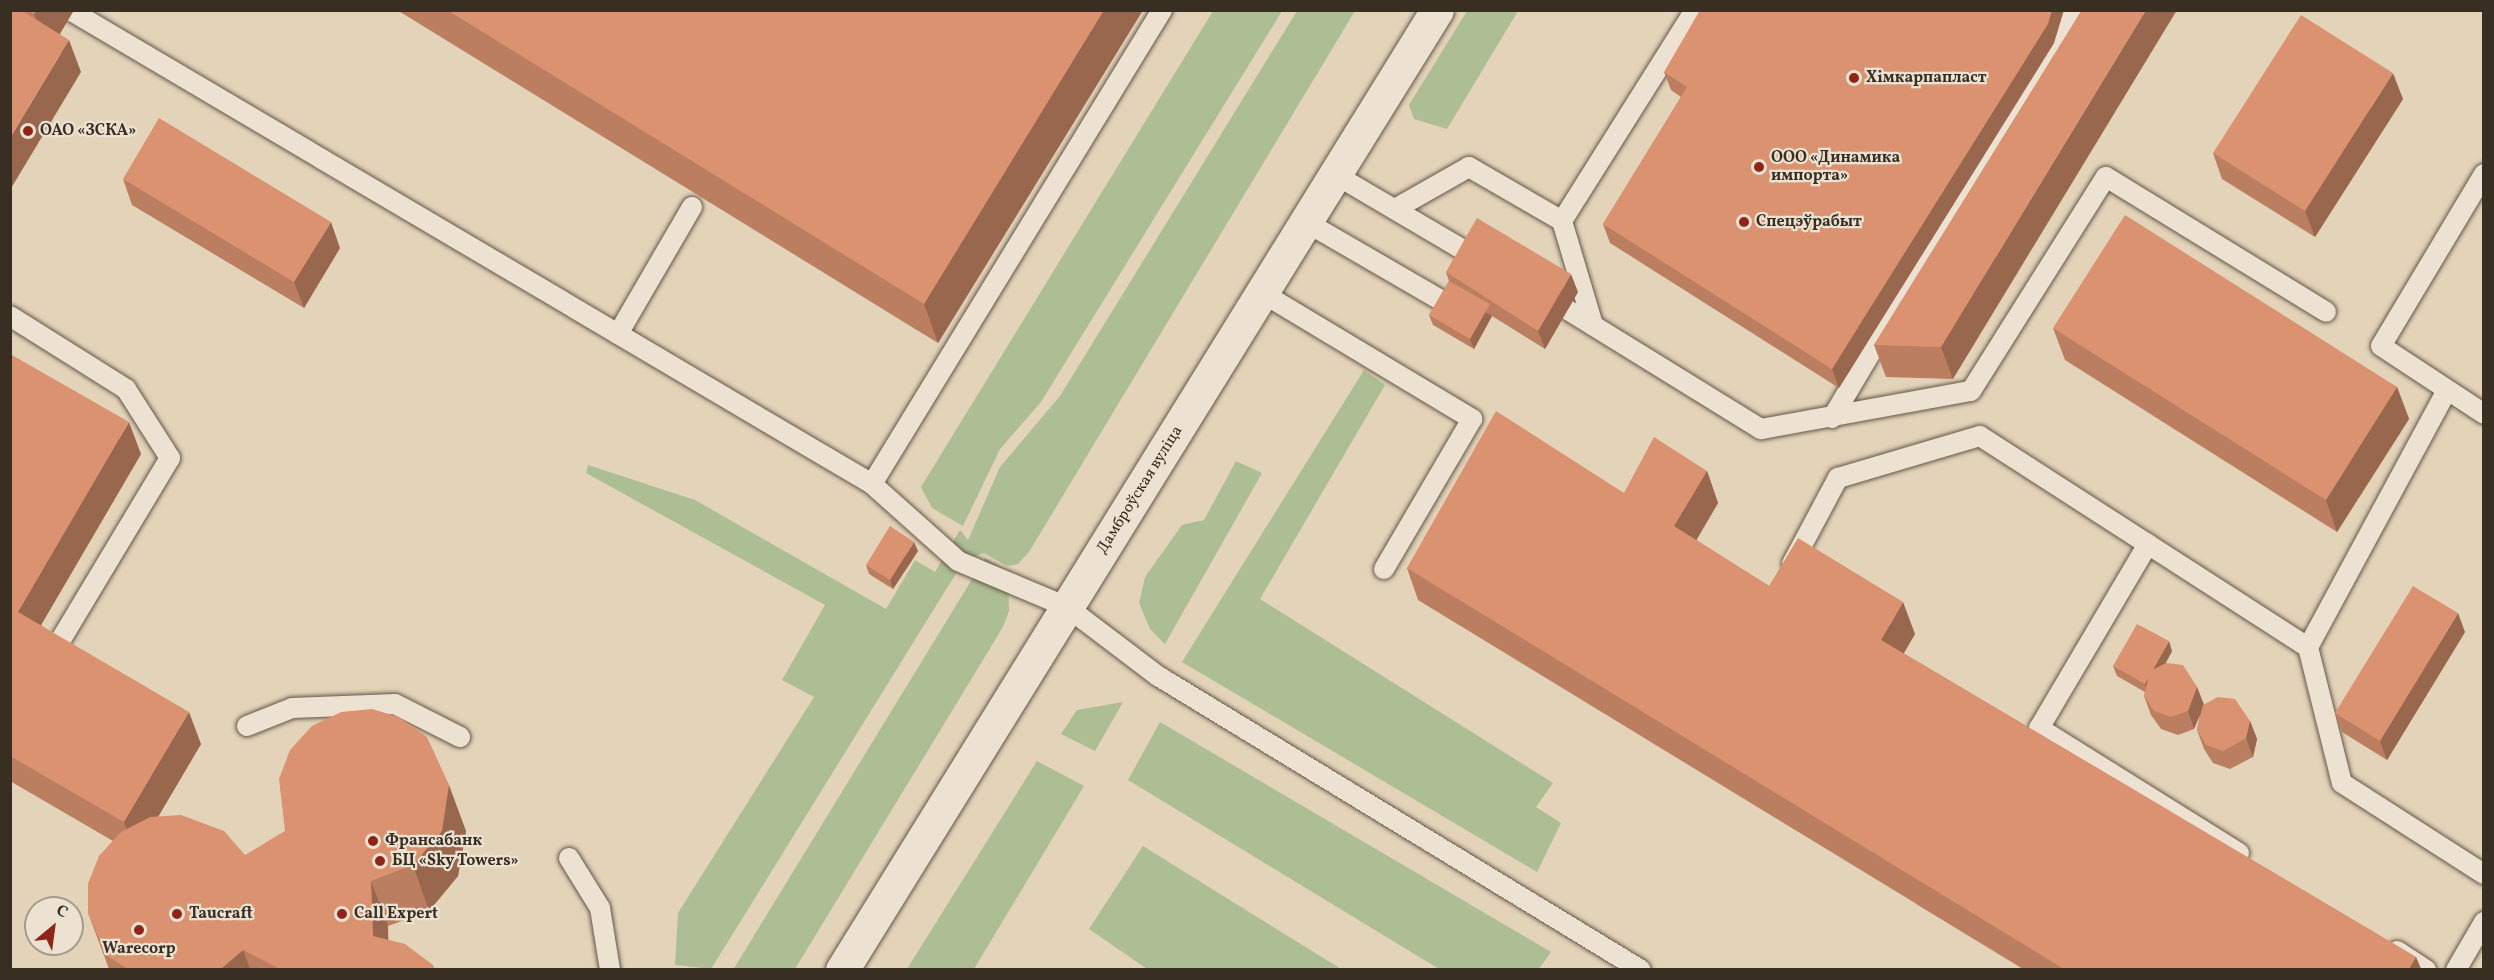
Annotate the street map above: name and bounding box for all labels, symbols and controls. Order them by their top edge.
place label: Хімкарпапласт [1866,68,1987,88]
marker: Хімкарпапласт [1847,71,1861,85]
place label: ОАО «ЗСКА» [40,121,137,141]
marker: ОАО «ЗСКА» [21,124,35,138]
place label: ООО «Динамика импорта» [1771,148,1900,186]
marker: ООО «Динамика импорта» [1752,160,1766,174]
place label: Спецэўрабыт [1756,212,1862,232]
marker: Спецэўрабыт [1737,215,1751,229]
street label: Дамброўская вуліца [1093,422,1187,558]
place label: Франсабанк [385,831,482,851]
marker: Франсабанк [366,834,380,848]
place label: БЦ «Sky Towers» [392,851,519,871]
marker: БЦ «Sky Towers» [373,854,387,868]
north arrow [24,896,84,956]
text: С [52,900,72,924]
place label: Taucraft [189,904,253,924]
place label: Call Expert [354,904,438,924]
marker: Taucraft [170,907,184,921]
marker: Call Expert [335,907,349,921]
marker: Warecorp [132,923,146,937]
place label: Warecorp [102,939,176,959]

